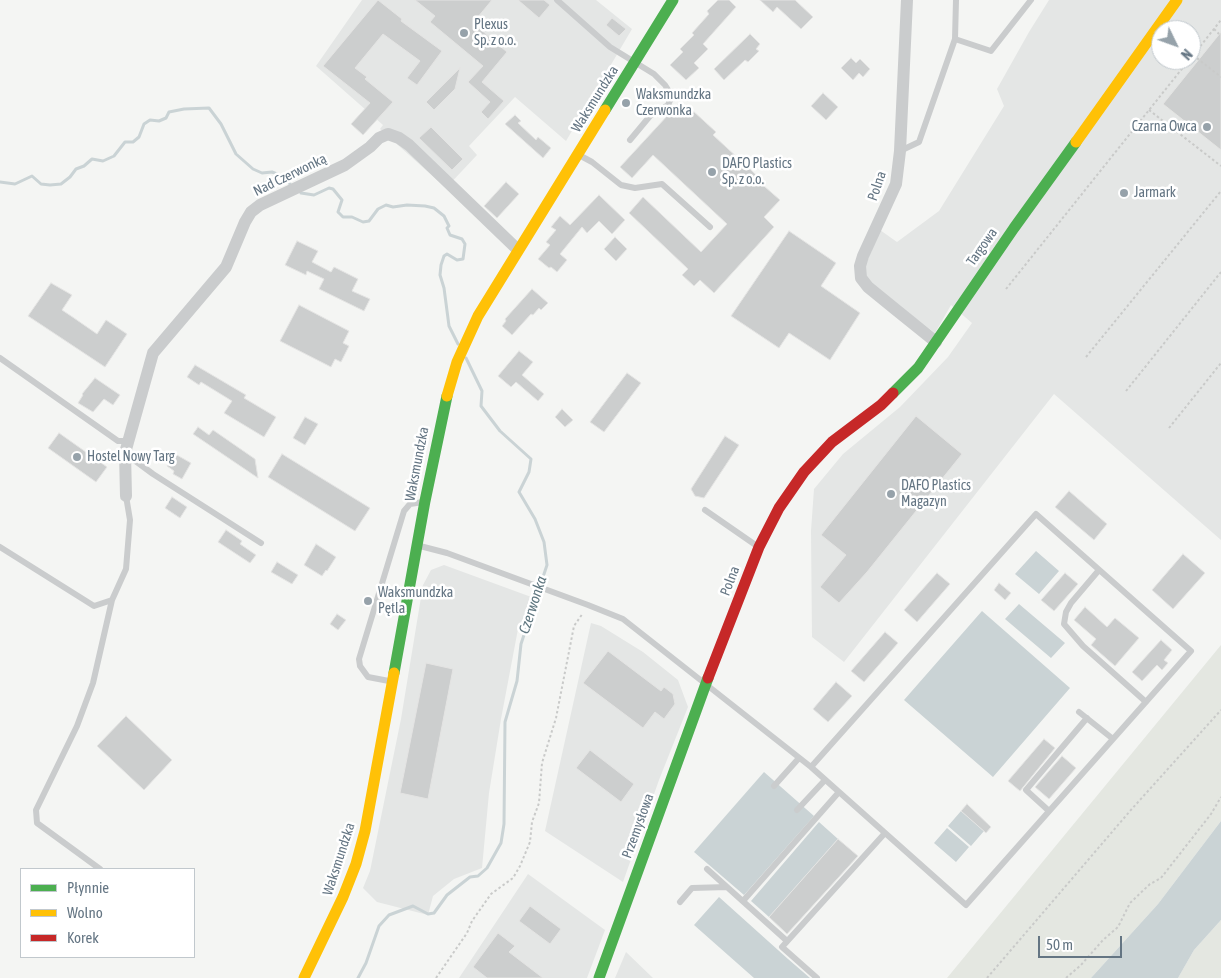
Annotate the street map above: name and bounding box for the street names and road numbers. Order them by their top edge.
street label: Waksmundzka [568,63,622,135]
street label: Nad Czerwonką [251,150,329,200]
street label: Polna [864,169,890,203]
street label: Targowa [963,225,1001,269]
street label: Waksmundzka [402,425,432,503]
street label: Polna [717,564,743,598]
street label: Przemysłowa [619,791,657,861]
street label: Waksmundzka [319,821,359,897]

